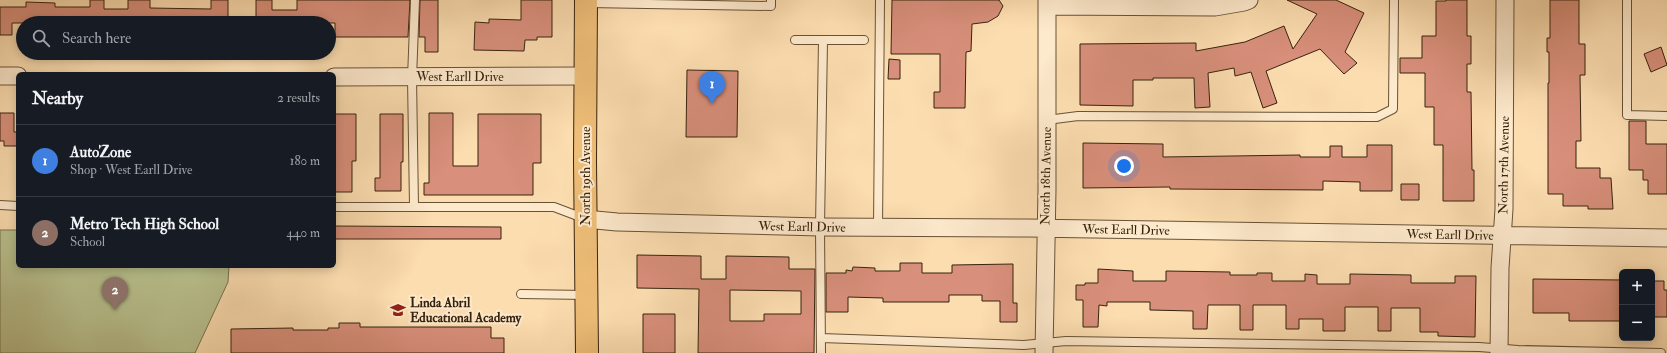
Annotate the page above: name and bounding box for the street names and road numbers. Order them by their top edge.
street label: West Earll Drive [415,69,504,85]
street label: North 17th Avenue [1495,115,1513,214]
street label: North 19th Avenue [578,126,594,225]
street label: North 18th Avenue [1037,126,1055,225]
street label: West Earll Drive [757,218,846,236]
street label: West Earll Drive [1081,221,1170,239]
street label: West Earll Drive [1405,226,1494,244]

